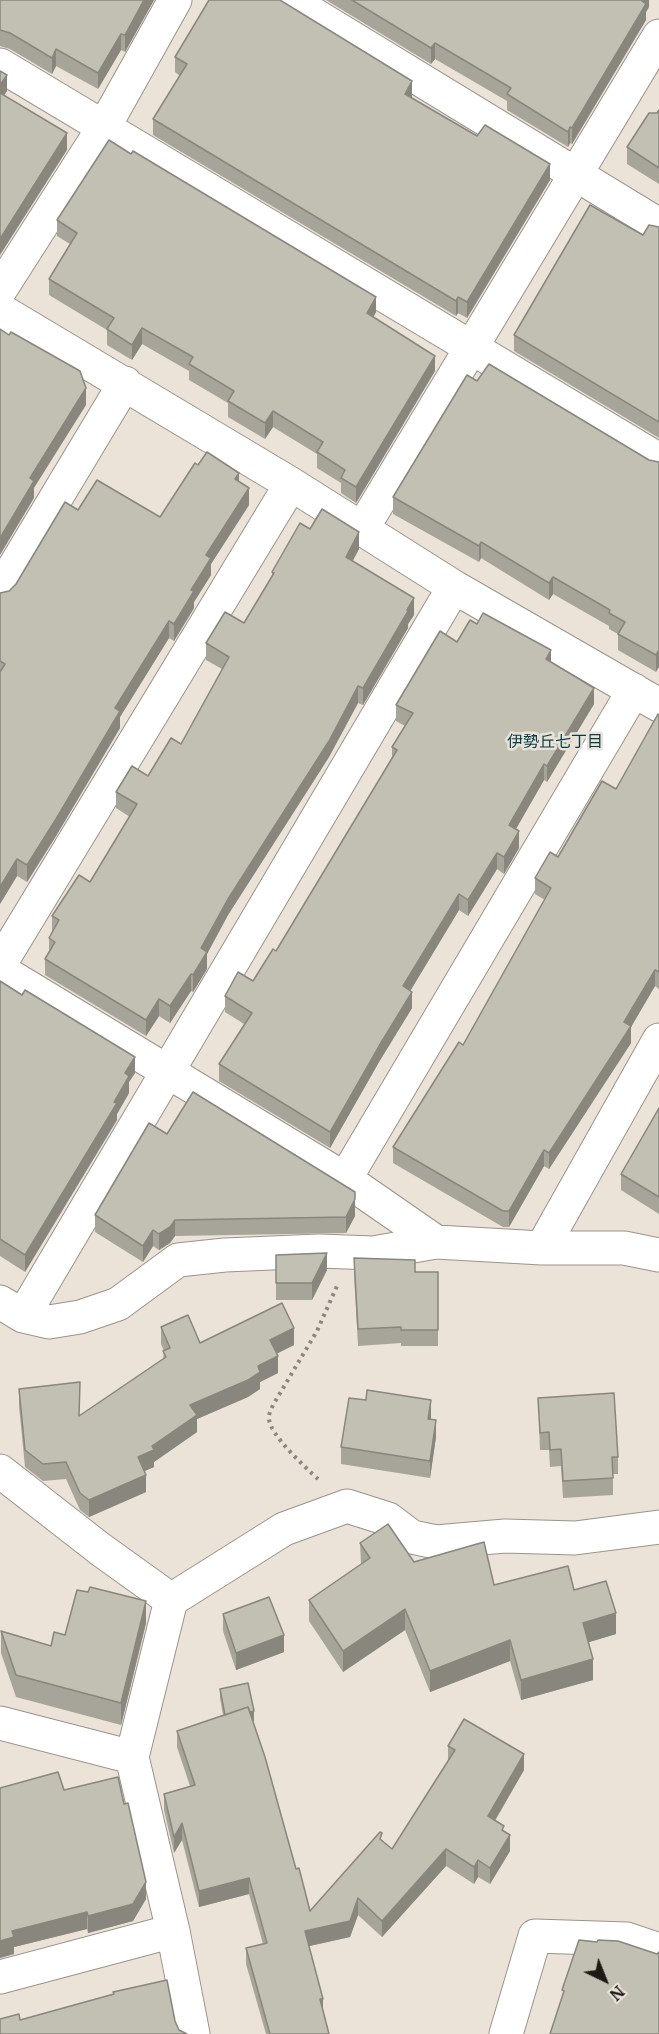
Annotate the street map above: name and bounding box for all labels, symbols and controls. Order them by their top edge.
district label: 伊勢丘七丁目 [507,732,603,752]
north arrow [575,1950,635,2010]
text: N [606,1982,629,2005]

